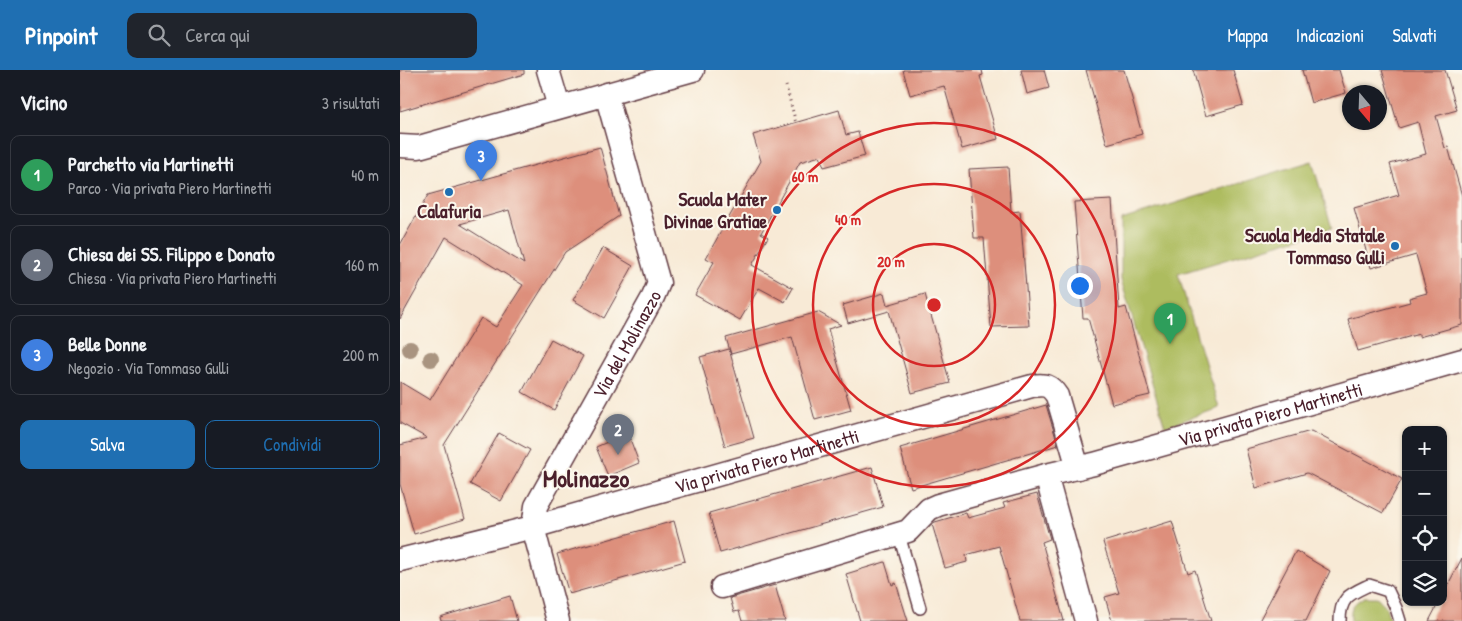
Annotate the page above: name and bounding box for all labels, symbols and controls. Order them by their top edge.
search box [127,13,477,58]
text: Pinpoint [25,19,97,51]
icon: search [145,21,173,49]
text: Cerca qui [185,22,250,48]
text: Mappa [1228,23,1268,48]
text: Indicazioni [1296,23,1364,48]
text: Salvati [1392,23,1437,48]
north arrow [1342,85,1387,130]
text: Vicino [20,88,67,117]
text: 3 risultati [322,92,380,114]
pin: 3 [465,140,497,181]
text: Parchetto via Martinetti [68,151,234,177]
text: 1 [34,164,40,186]
text: 40 m [351,164,379,186]
text: 60 m [792,166,818,187]
text: Parco · Via privata Piero Martinetti [68,177,272,199]
marker: Calafuria [443,186,455,198]
place label: Scuola Mater Divinae Gratiae [664,186,768,234]
place label: Calafuria [417,198,481,224]
marker: Scuola Mater Divinae Gratiae [771,204,783,216]
text: 40 m [835,209,861,230]
place label: Scuola Media Statale Tommaso Gulli [1245,222,1385,270]
marker: Scuola Media Statale Tommaso Gulli [1389,240,1401,252]
text: Chiesa dei SS. Filippo e Donato [68,241,275,267]
text: 20 m [877,251,905,272]
text: 2 [33,254,41,276]
text: 160 m [345,254,379,276]
text: Chiesa · Via privata Piero Martinetti [68,267,277,289]
your location [1067,273,1093,299]
street label: Via del Molinazzo [586,286,667,403]
centre of rings [925,296,943,314]
pin: 1 [1154,303,1186,344]
text: Belle Donne [68,331,147,357]
text: 3 [33,344,41,366]
text: 200 m [343,344,379,366]
text: Negozio · Via Tommaso Gulli [68,357,229,379]
street label: Via privata Piero Martinetti [1175,376,1366,453]
pin: 2 [602,414,634,455]
button: Salva [20,420,195,469]
button: Condividi [205,420,380,469]
street label: Via privata Piero Martinetti [672,422,862,499]
map controls [1402,426,1447,606]
button: + [1402,426,1447,471]
district label: Molinazzo [543,462,629,494]
button: − [1402,471,1447,516]
button: locate [1402,516,1447,561]
button: layers [1402,561,1447,606]

